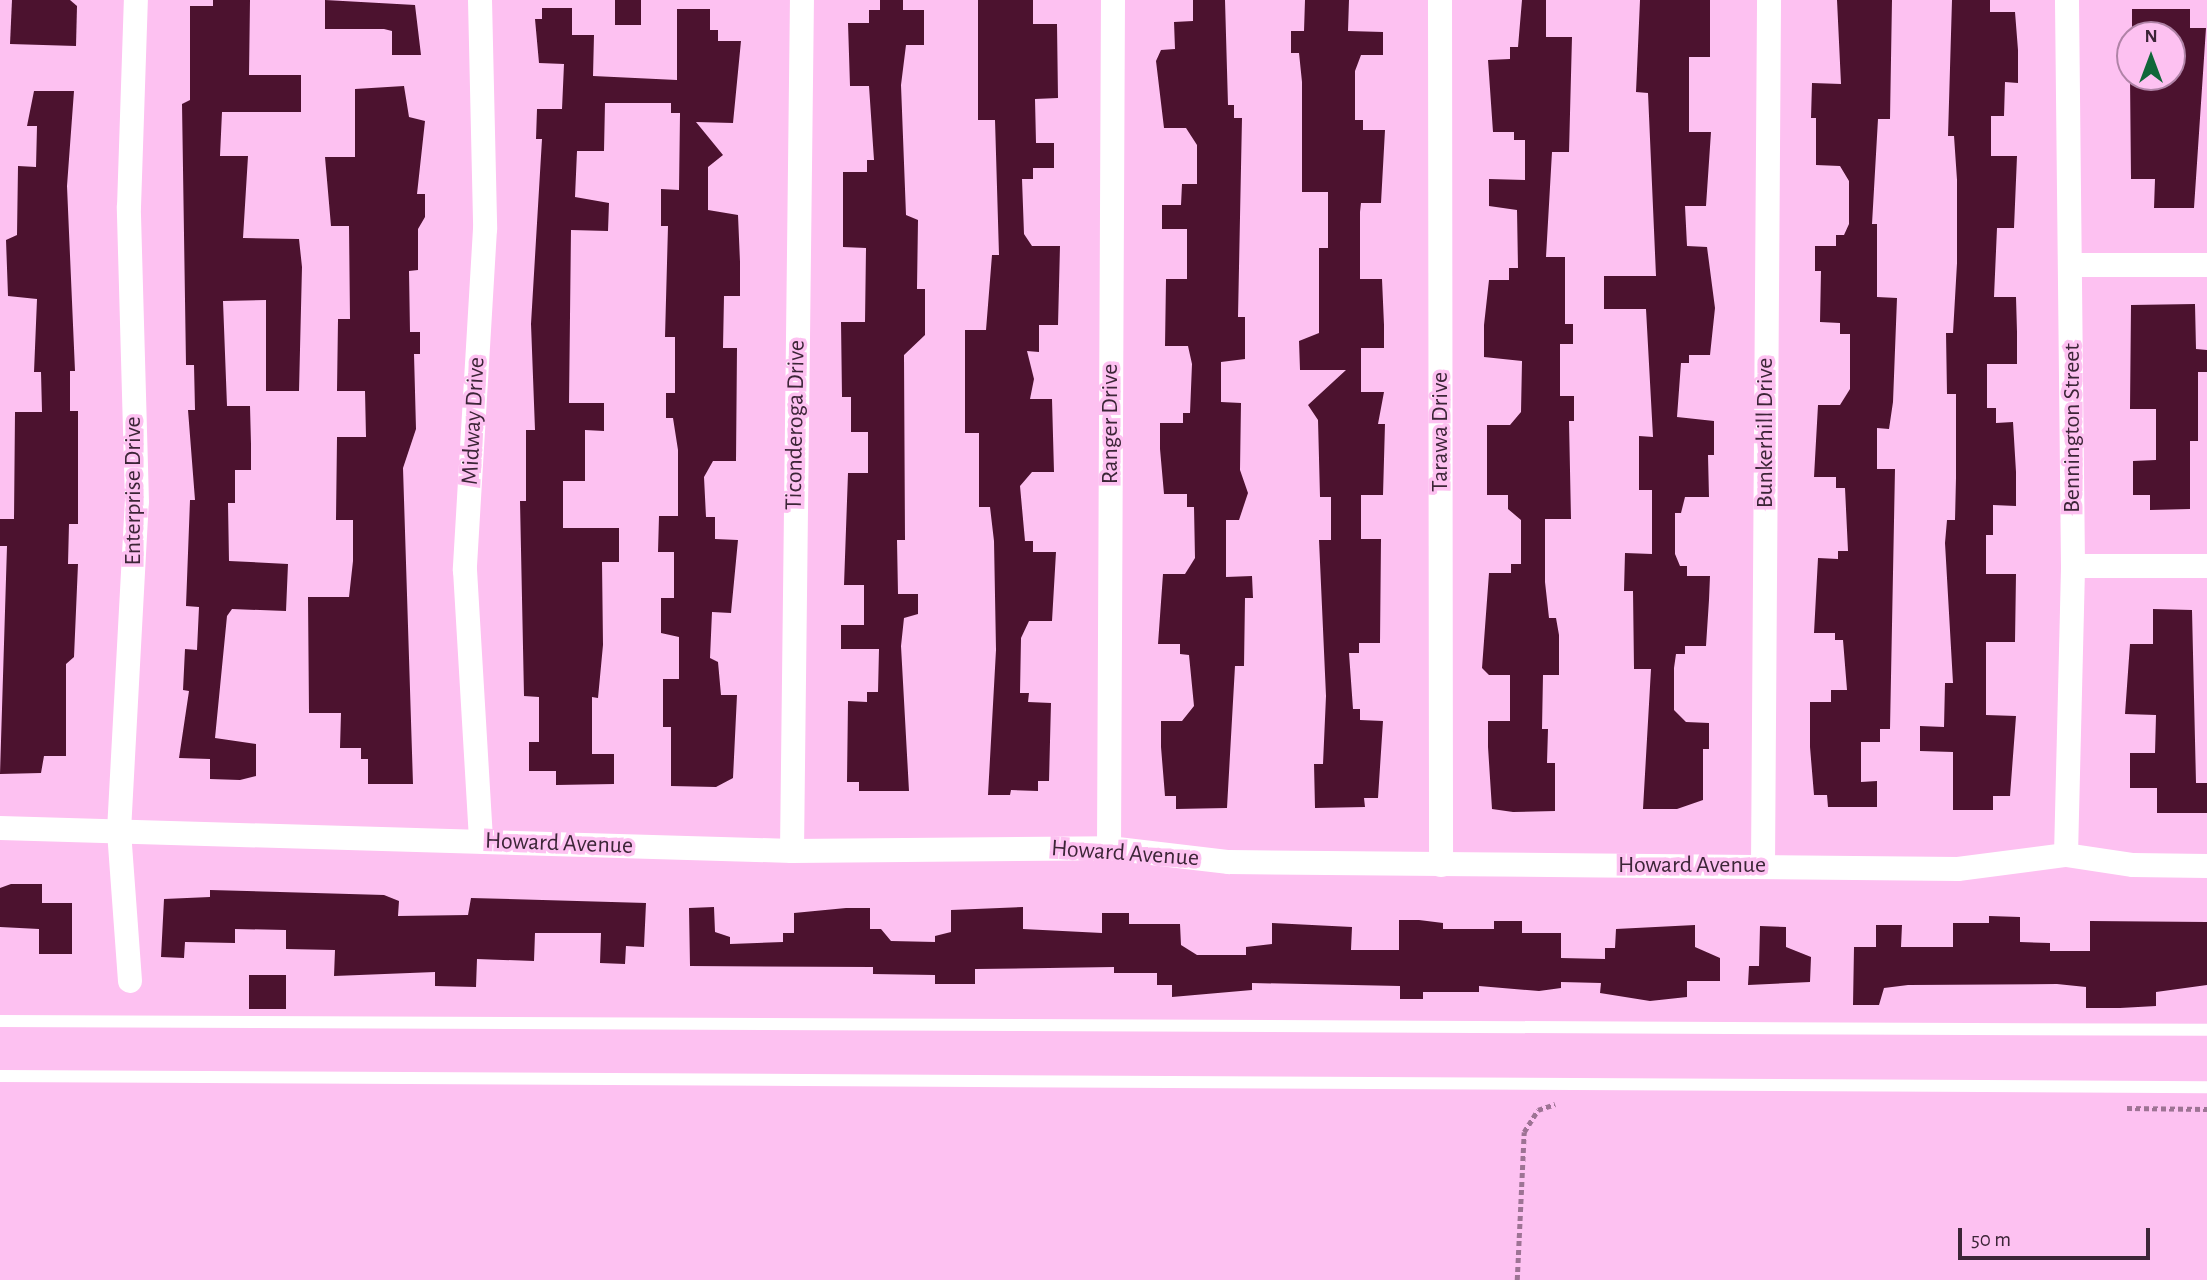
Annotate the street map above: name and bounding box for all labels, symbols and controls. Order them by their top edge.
north arrow [2116,21,2186,91]
text: N [2144,27,2158,46]
street label: Ticonderoga Drive [780,340,812,510]
street label: Bennington Street [2059,343,2087,513]
street label: Midway Drive [456,356,492,486]
street label: Bunkerhill Drive [1752,358,1780,508]
street label: Ranger Drive [1097,364,1125,484]
street label: Tarawa Drive [1427,372,1455,492]
street label: Enterprise Drive [120,416,148,566]
street label: Howard Avenue [484,827,634,861]
street label: Howard Avenue [1050,834,1200,874]
street label: Howard Avenue [1618,852,1766,880]
scale bar [1962,1214,2154,1258]
text: 50 m [1971,1229,2011,1250]

